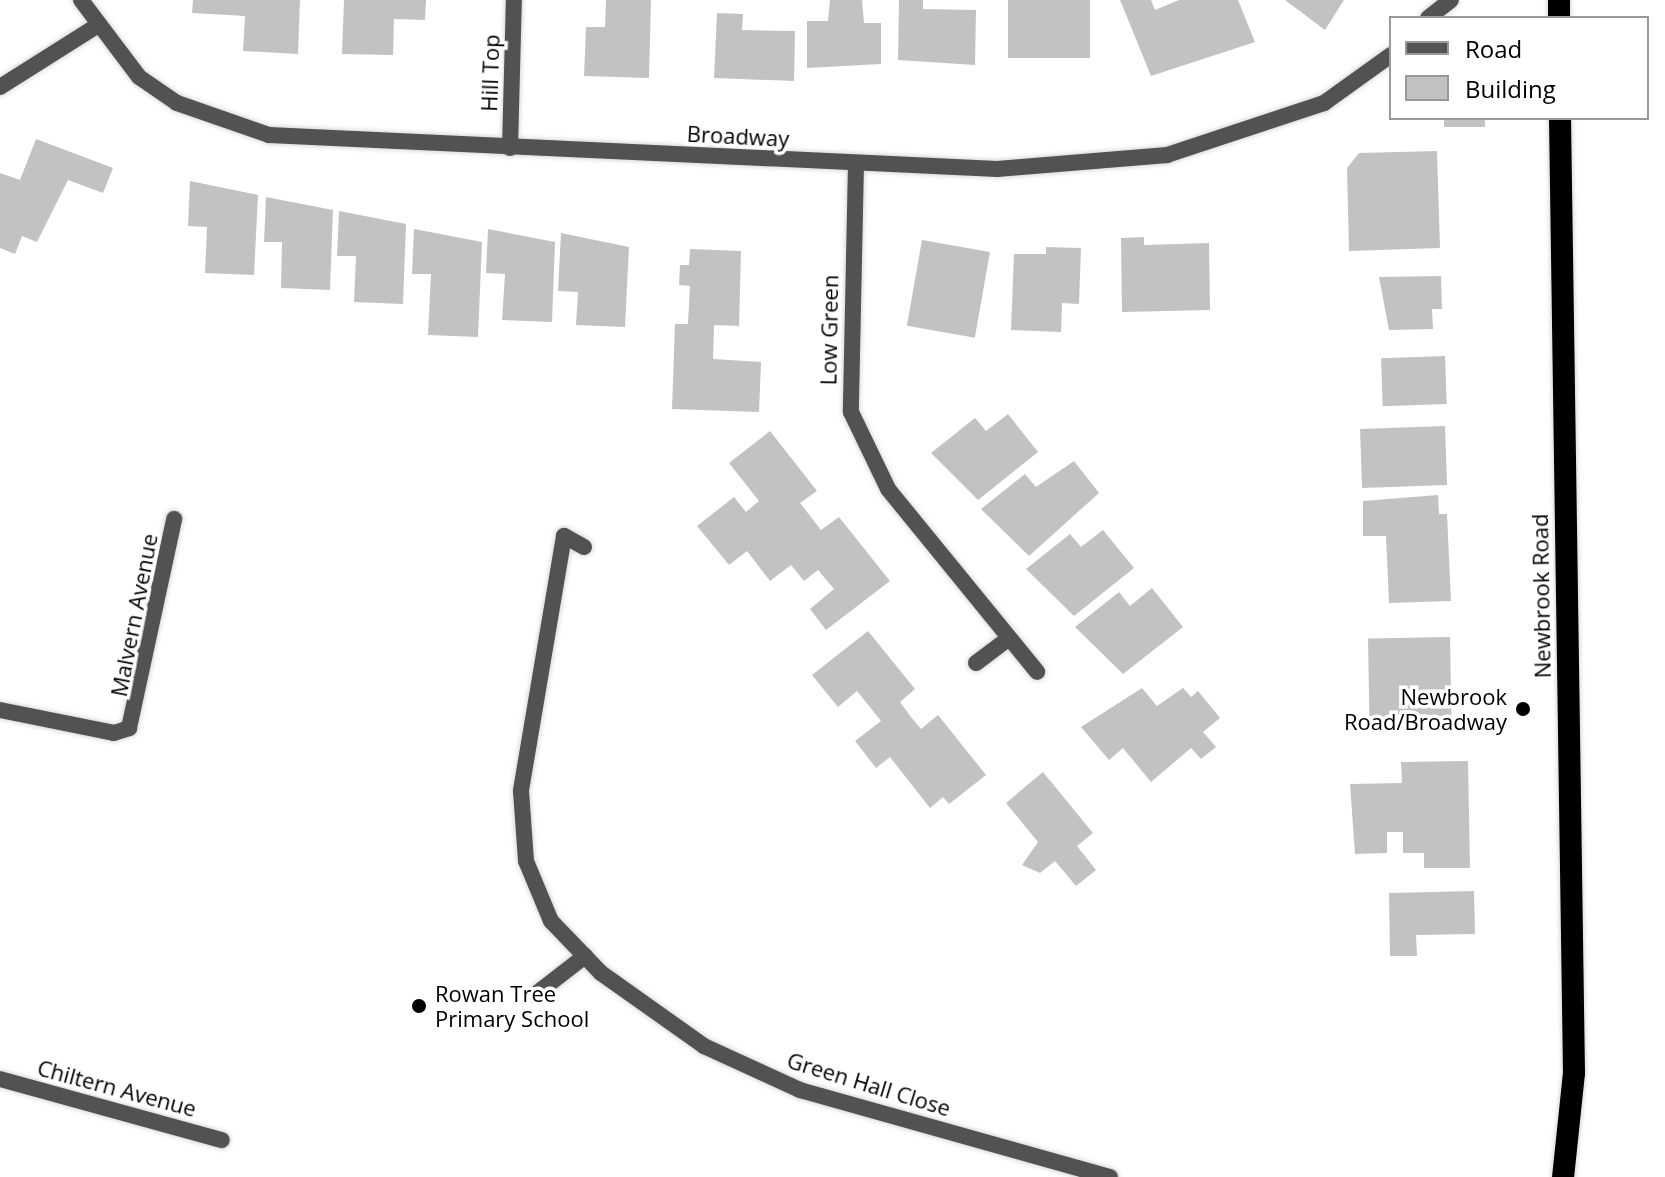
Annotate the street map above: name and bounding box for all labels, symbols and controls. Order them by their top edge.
legend [1389,16,1649,120]
text: Road [1465,32,1522,65]
street label: Hill Top [475,34,505,112]
text: Building [1465,72,1556,105]
street label: Broadway [686,120,790,152]
street label: Low Green [815,274,843,386]
street label: Newbrook Road [1526,513,1556,679]
street label: Malvern Avenue [105,531,163,699]
place label: Newbrook Road/Broadway [1344,683,1507,734]
marker: Newbrook Road/Broadway [1514,700,1532,718]
place label: Rowan Tree Primary School [435,980,589,1032]
marker: Rowan Tree Primary School [410,997,428,1015]
street label: Green Hall Close [784,1047,954,1121]
street label: Chiltern Avenue [35,1054,199,1122]

